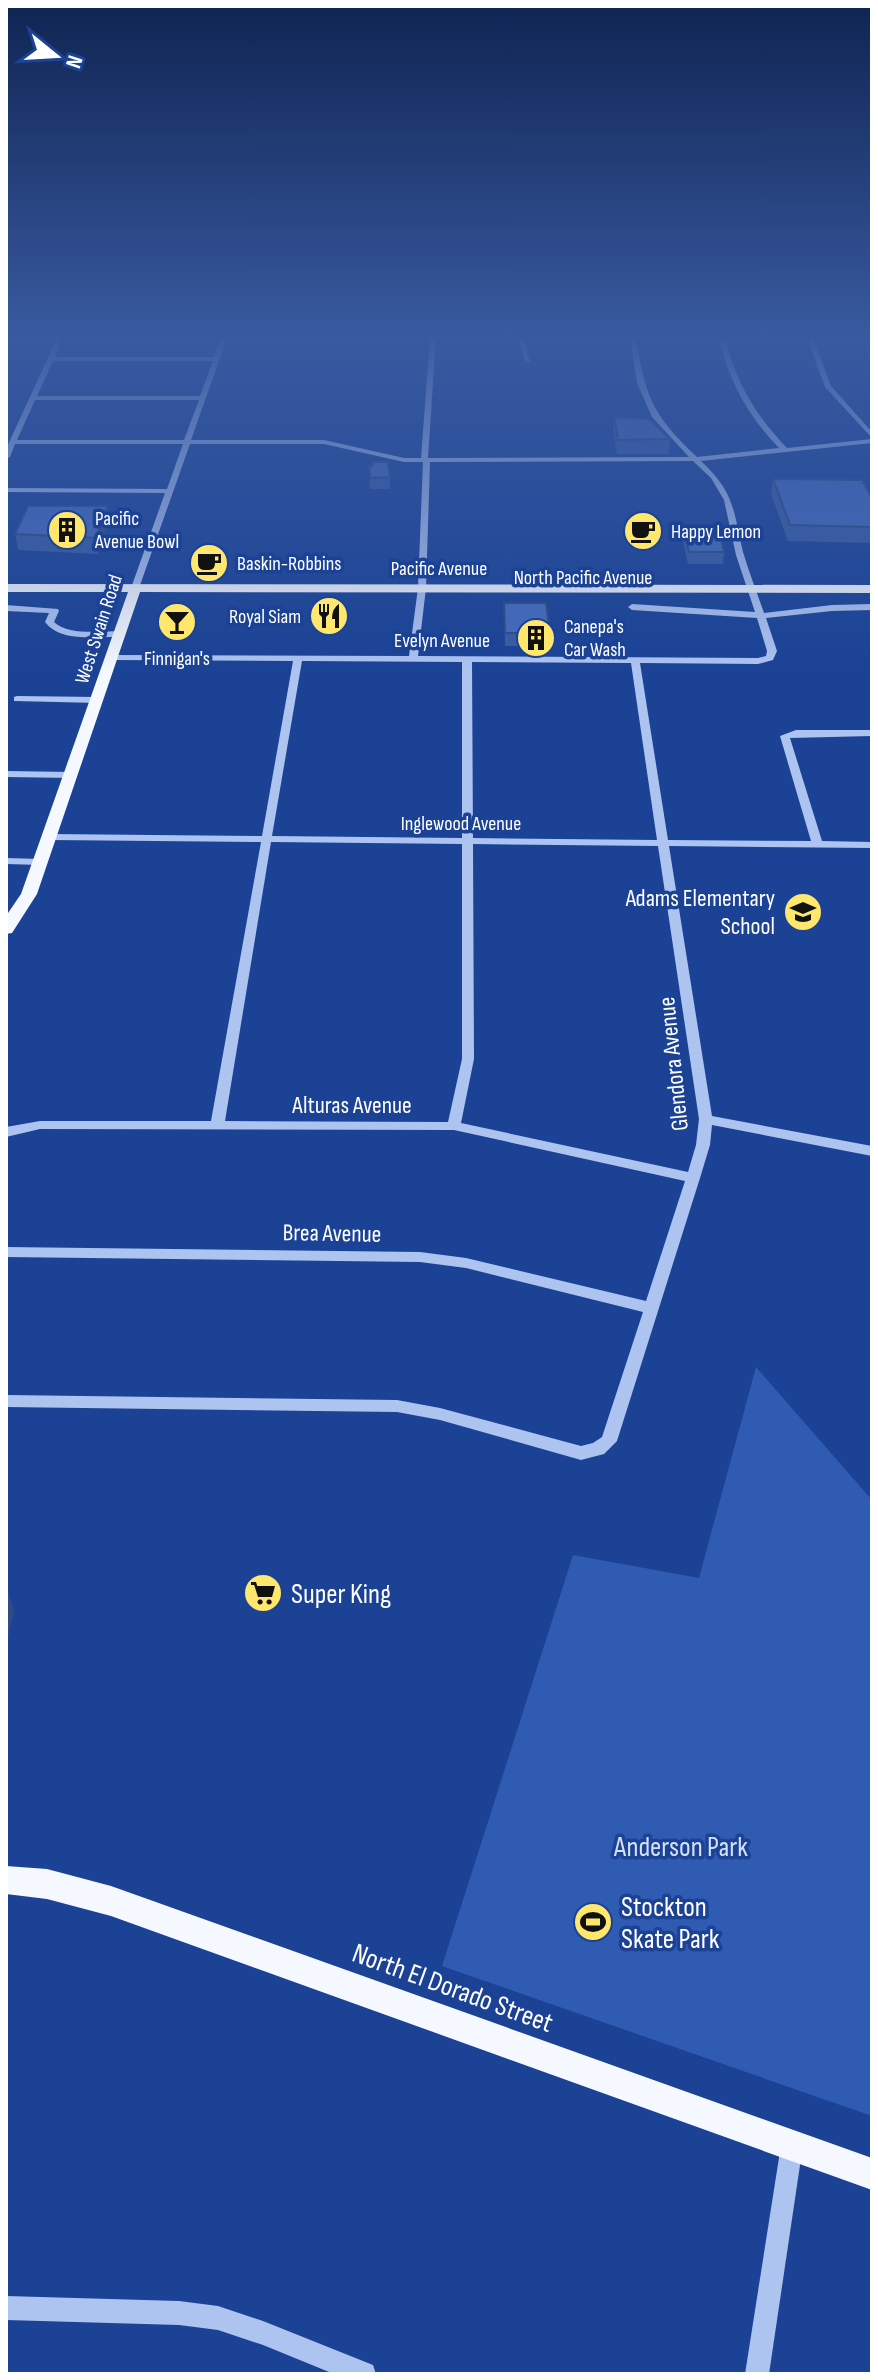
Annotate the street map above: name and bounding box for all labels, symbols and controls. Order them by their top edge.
north arrow [16,16,96,96]
text: N [59,52,88,71]
place label: Pacific Avenue Bowl [94,507,179,554]
building icon: Pacific Avenue Bowl [46,509,88,551]
cafe icon: Happy Lemon [622,510,664,552]
place label: Happy Lemon [671,520,761,544]
cafe icon: Baskin-Robbins [188,542,230,584]
place label: Baskin-Robbins [237,552,341,576]
street label: Pacific Avenue [391,557,487,581]
street label: North Pacific Avenue [514,566,652,590]
street label: West Swain Road [70,572,128,687]
restaurant icon: Royal Siam [308,595,350,637]
bar icon: Finnigan's [156,601,198,643]
place label: Royal Siam [229,605,301,629]
place label: Canepa's Car Wash [564,615,626,662]
building icon: Canepa's Car Wash [515,617,557,659]
street label: Evelyn Avenue [394,629,490,653]
place label: Finnigan's [144,647,210,671]
street label: Inglewood Avenue [401,812,521,836]
place label: Adams Elementary School [625,884,775,941]
school or university icon: Adams Elementary School [782,891,824,933]
street label: Glendora Avenue [652,995,695,1132]
street label: Alturas Avenue [291,1091,412,1120]
street label: Brea Avenue [282,1218,382,1249]
supermarket icon: Super King [242,1572,284,1614]
place label: Super King [291,1578,391,1611]
park label: Anderson Park [613,1831,748,1864]
place label: Stockton Skate Park [621,1891,720,1956]
sports icon: Stockton Skate Park [572,1901,614,1943]
street label: North El Dorado Street [348,1937,557,2040]

